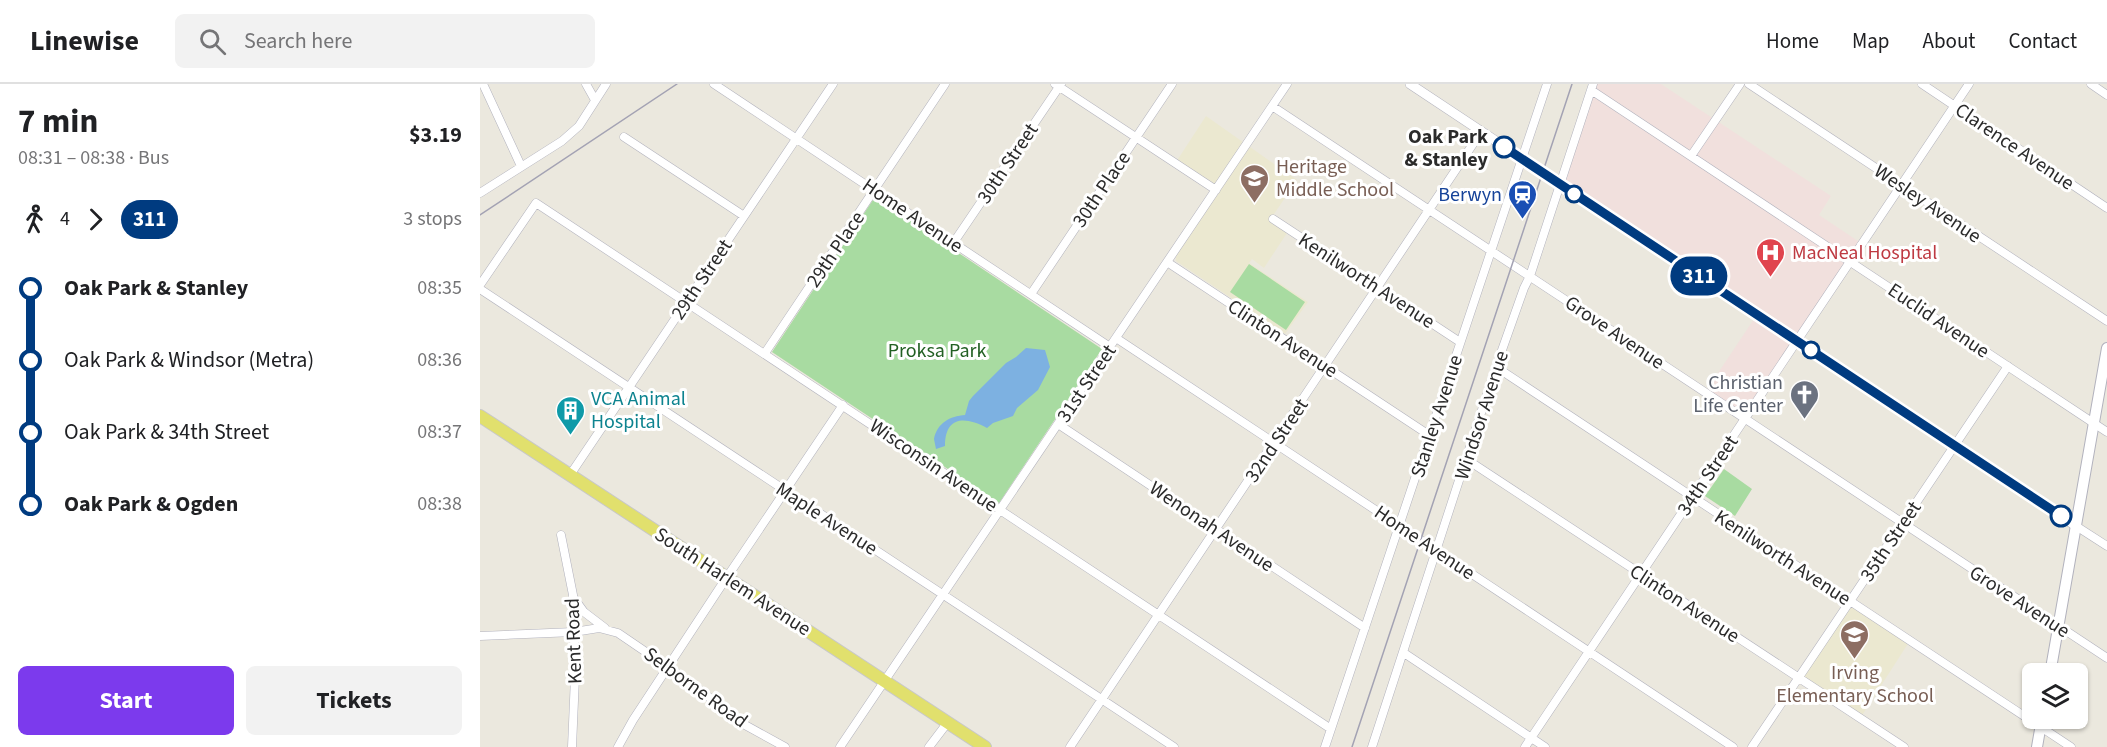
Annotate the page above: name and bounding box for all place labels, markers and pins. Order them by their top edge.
place label: Oak Park & Stanley [1404,123,1489,174]
marker: Oak Park & Stanley [1493,136,1515,158]
place label: Heritage Middle School [1276,153,1394,204]
school or university icon: Heritage Middle School [1239,162,1271,204]
station icon: Berwyn [1507,178,1539,220]
place label: Berwyn [1438,181,1502,209]
unlabelled marker [1565,185,1583,203]
hospital icon: MacNeal Hospital [1755,236,1787,278]
place label: MacNeal Hospital [1792,239,1937,267]
unlabelled marker [1802,341,1820,359]
place label: Christian Life Center [1693,369,1783,420]
church icon: Christian Life Center [1788,378,1820,420]
place label: VCA Animal Hospital [591,385,686,436]
building icon: VCA Animal Hospital [554,394,586,436]
unlabelled marker [2050,505,2072,527]
school or university icon: Irving Elementary School [1839,618,1871,660]
place label: Irving Elementary School [1776,659,1934,710]

